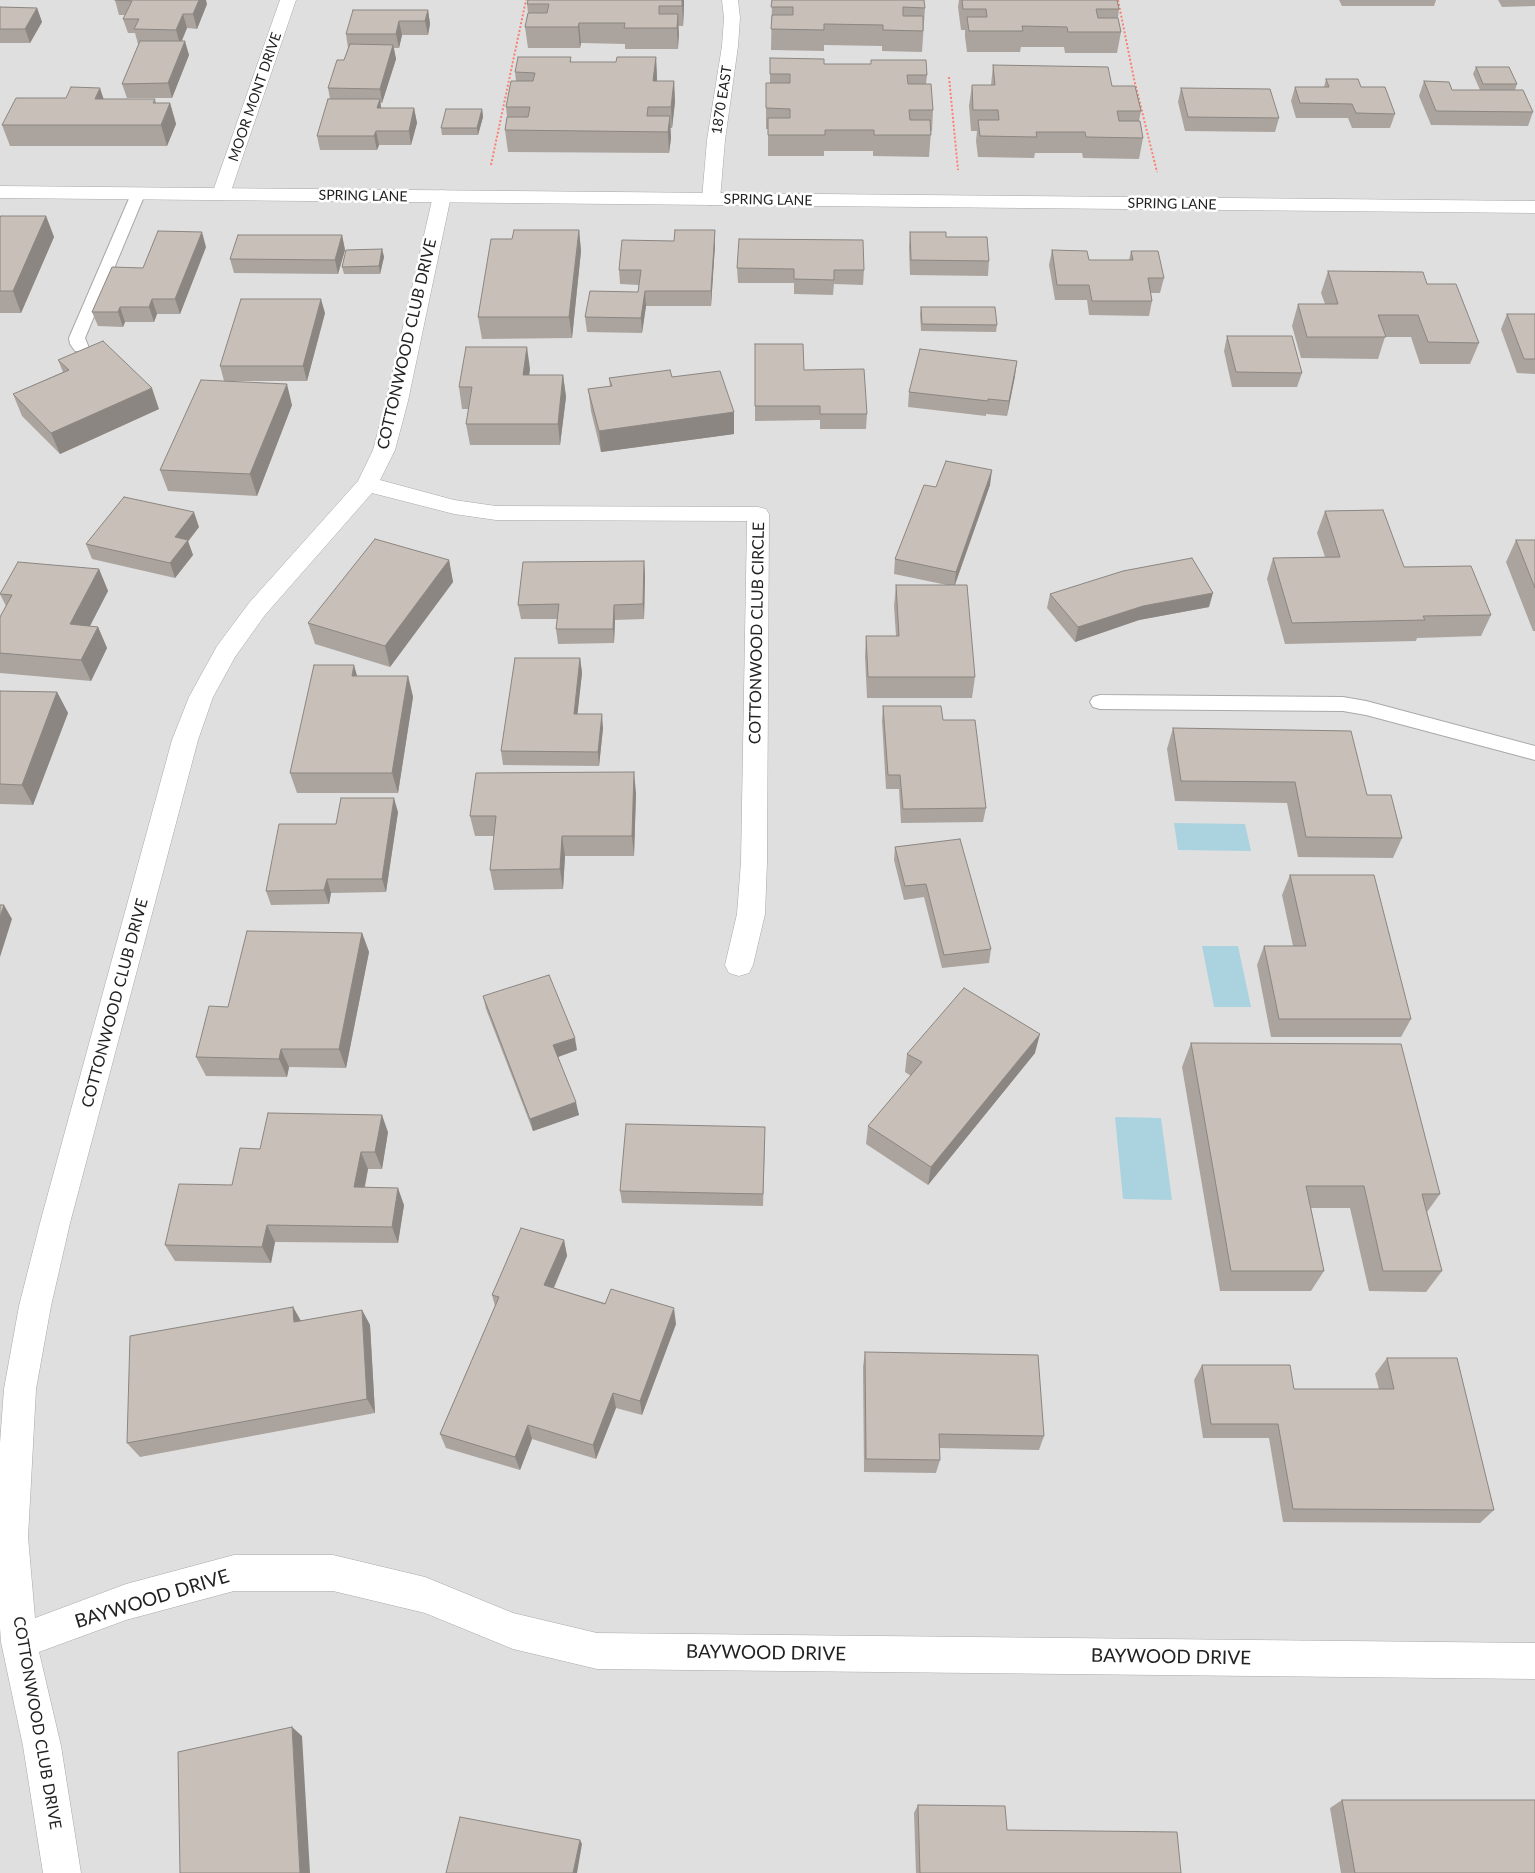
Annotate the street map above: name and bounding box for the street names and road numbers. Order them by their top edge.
street label: MOOR MONT DRIVE [225,30,285,164]
street label: 1870 EAST [708,64,736,136]
street label: SPRING LANE [319,187,407,205]
street label: SPRING LANE [724,191,812,209]
street label: SPRING LANE [1128,195,1216,213]
street label: COTTONWOOD CLUB DRIVE [373,237,441,451]
street label: COTTONWOOD CLUB CIRCLE [745,522,769,744]
street label: COTTONWOOD CLUB DRIVE [78,896,152,1110]
street label: BAYWOOD DRIVE [72,1565,232,1633]
street label: COTTONWOOD CLUB DRIVE [9,1615,65,1831]
street label: BAYWOOD DRIVE [686,1640,846,1666]
street label: BAYWOOD DRIVE [1091,1644,1251,1670]

